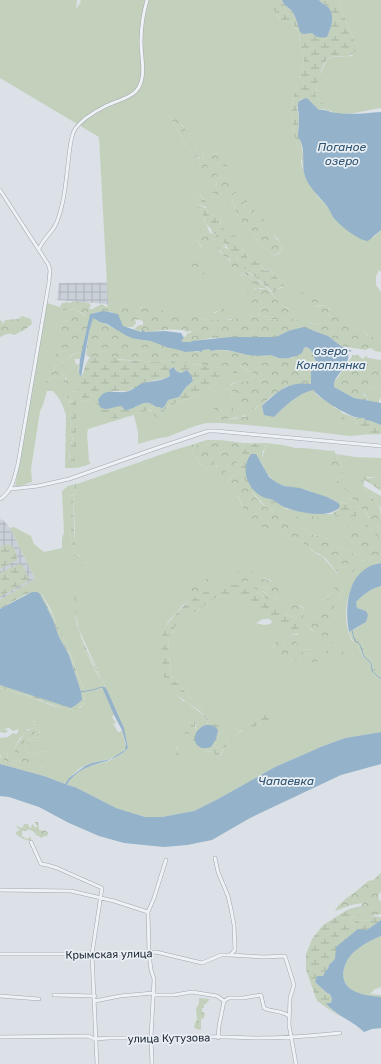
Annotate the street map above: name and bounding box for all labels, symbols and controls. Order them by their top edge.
water label: Поганое озеро [318,140,367,168]
water label: озеро Коноплянка [296,344,366,372]
water label: Чапаевка [258,774,314,788]
street label: Крымская улица [65,947,153,962]
street label: улица Кутузова [128,1031,210,1046]

